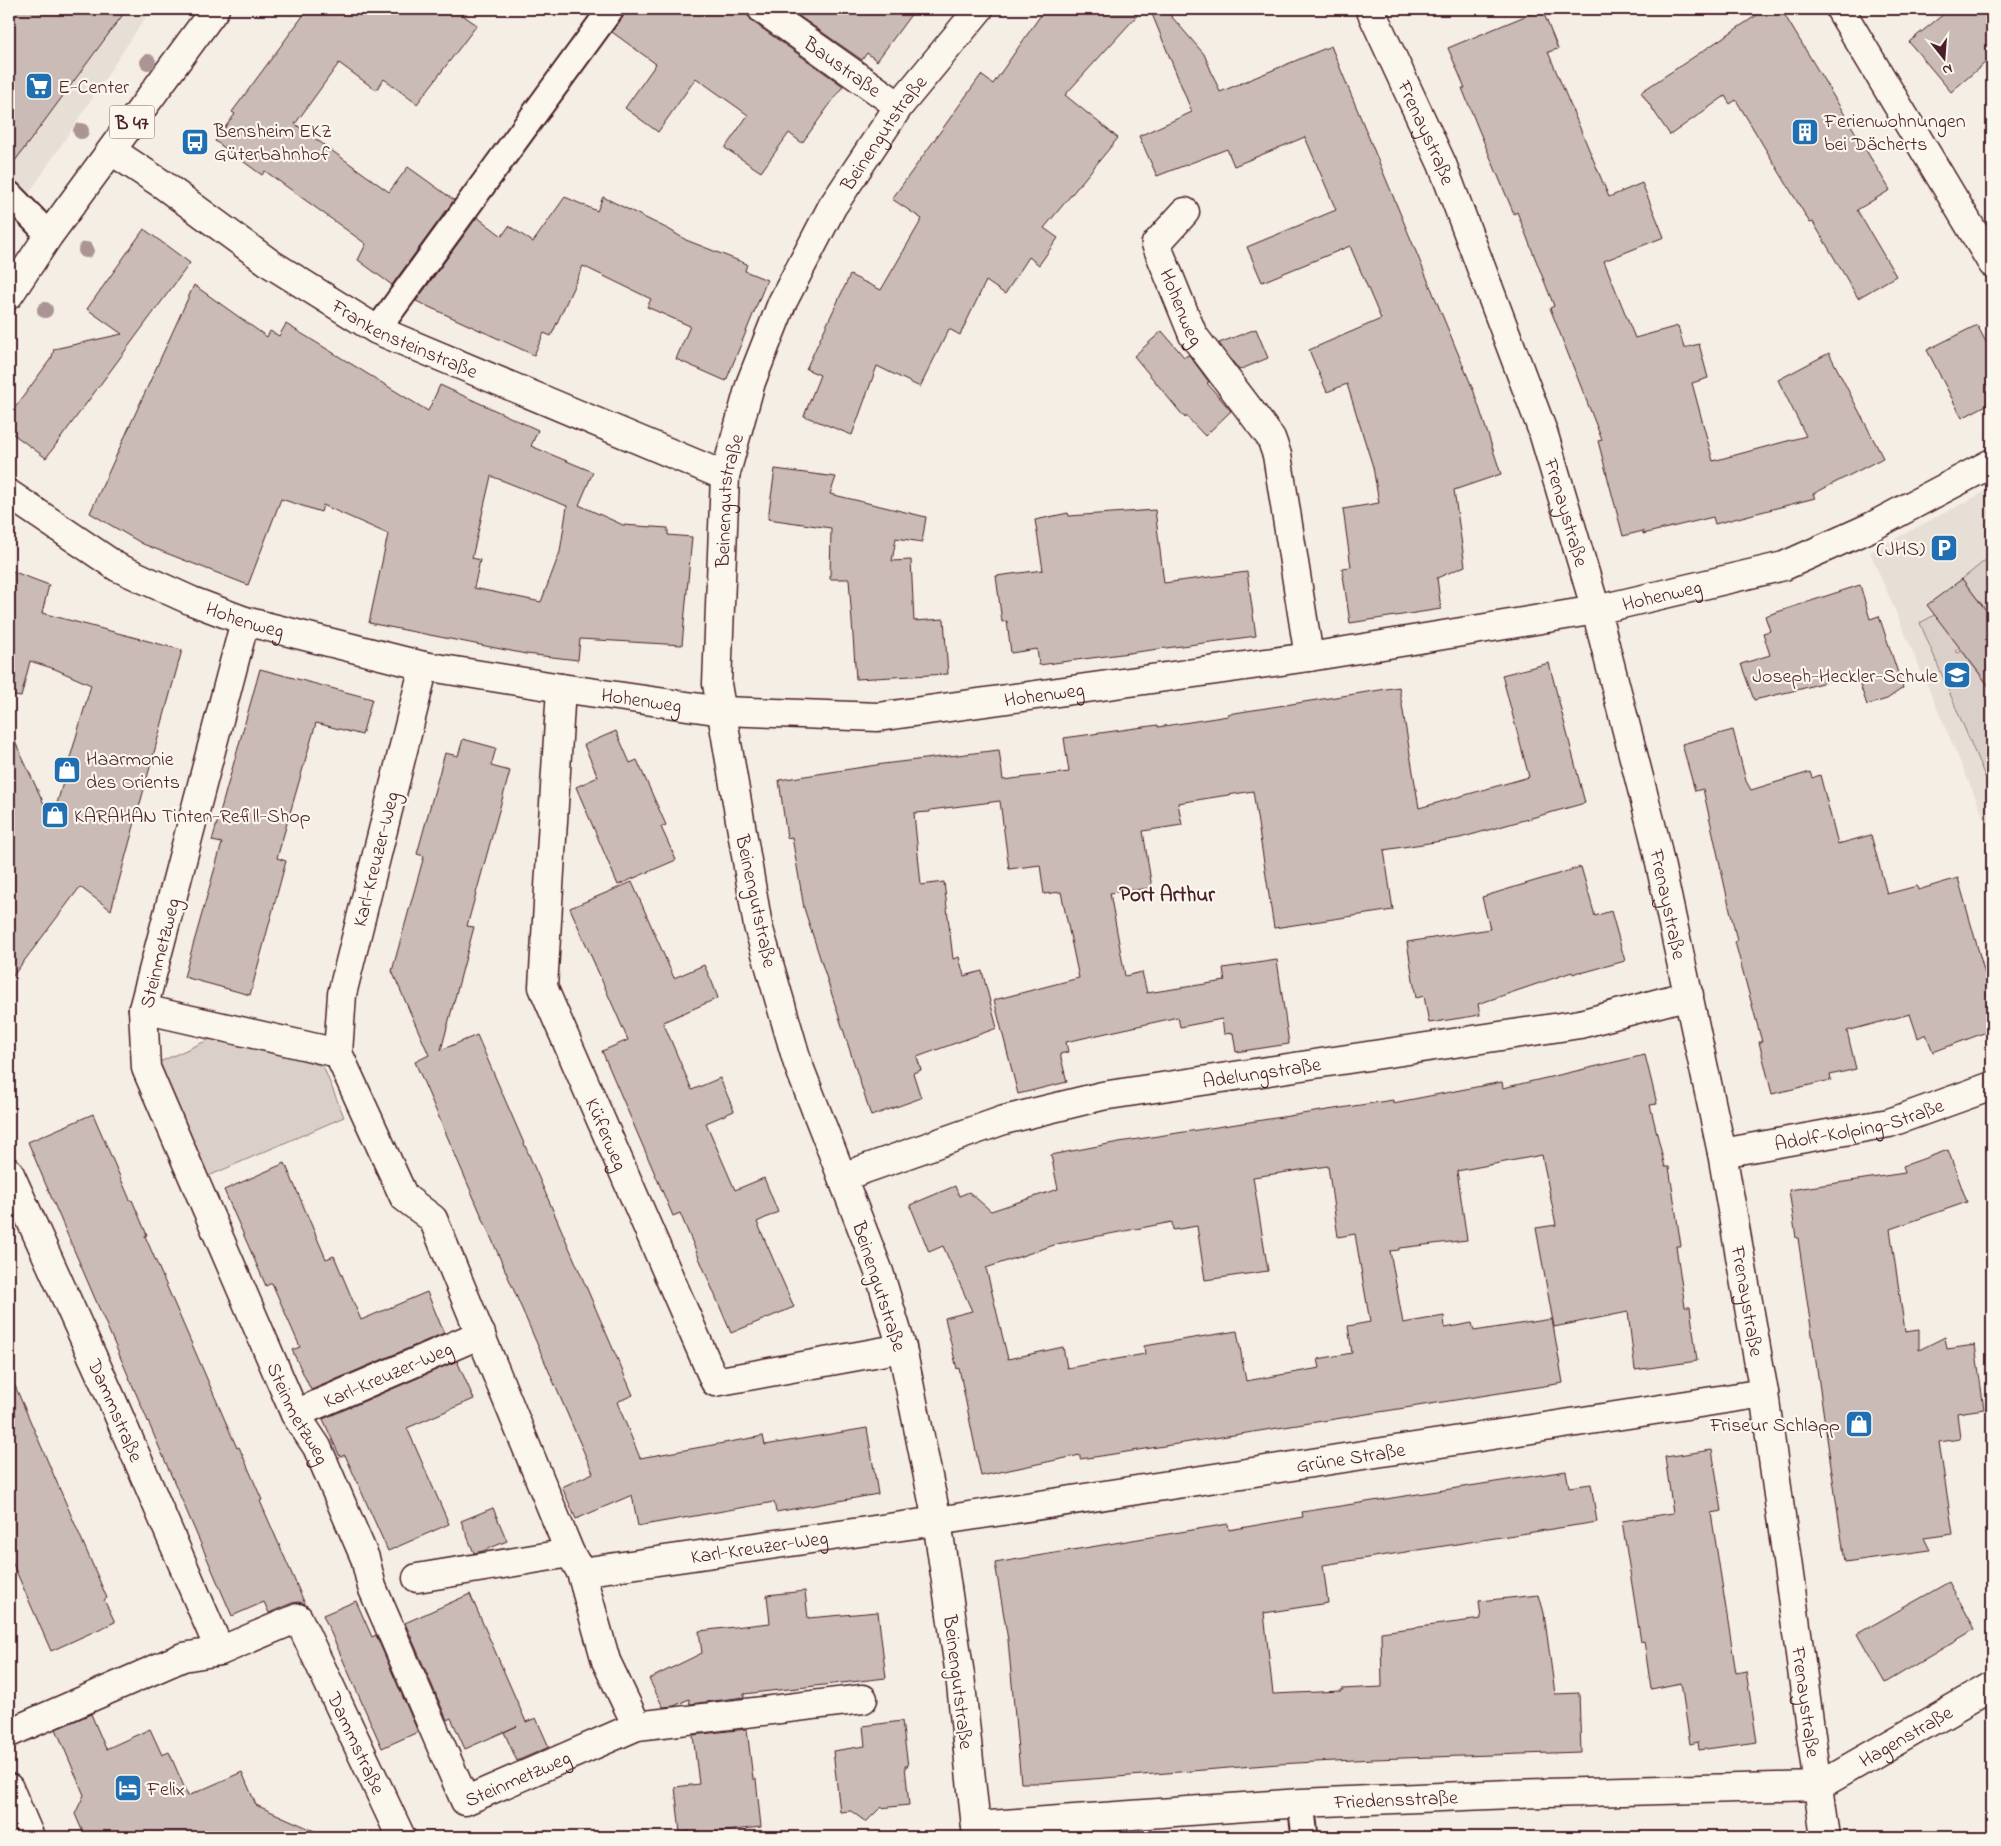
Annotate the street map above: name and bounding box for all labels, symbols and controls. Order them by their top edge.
street label: Baustraße [796,30,886,106]
north arrow [1918,32,1968,82]
text: N [1940,58,1955,80]
street label: Beinengutstraße [834,70,936,198]
supermarket icon: E-Center [24,71,54,101]
place label: E-Center [58,74,130,103]
street label: Frenaystraße [1388,76,1461,190]
road number: B 47 [110,105,154,138]
place label: Ferienwohnungen bei Dächerts [1823,108,1966,160]
building icon: Ferienwohnungen bei Dächerts [1790,117,1820,147]
place label: Bensheim EKZ Güterbahnhof [213,118,332,170]
bus stop icon: Bensheim EKZ Güterbahnhof [180,127,210,157]
street label: Hohenweg [1151,265,1209,354]
street label: Frankensteinstraße [324,293,482,388]
street label: Beinengutstraße [709,431,753,569]
street label: Frenaystraße [1534,454,1594,571]
parking icon: (JHS) [1929,533,1959,563]
place label: (JHS) [1877,536,1925,565]
street label: Hohenweg [1620,574,1705,620]
street label: Hohenweg [201,595,287,648]
school or university icon: Joseph-Heckler-Schule [1942,660,1972,690]
place label: Joseph-Heckler-Schule [1752,663,1938,692]
street label: Hohenweg [1002,676,1087,716]
street label: Hohenweg [599,682,683,723]
place label: Haarmonie des Orients [86,746,180,798]
shop icon: Haarmonie des Orients [52,755,82,785]
street label: Karl-Kreuzer-Weg [347,789,409,930]
shop icon: KARAHAN Tinten-Refill-Shop [40,800,70,830]
place label: KARAHAN Tinten-Refill-Shop [74,803,311,832]
street label: Beinengutstraße [725,831,783,971]
street label: Frenaystraße [1640,846,1692,962]
district label: Port Arthur [1119,881,1215,911]
street label: Steinmetzweg [134,895,190,1012]
street label: Adelungstraße [1201,1051,1323,1098]
street label: Adolf-Kolping-Straße [1772,1092,1948,1160]
street label: Küferweg [576,1094,633,1176]
street label: Beinengutstraße [842,1217,912,1356]
street label: Frenaystraße [1721,1243,1769,1359]
street label: Karl-Kreuzer-Weg [319,1336,458,1417]
street label: Dammstraße [78,1354,149,1467]
street label: Steinmetzweg [257,1358,335,1470]
shop icon: Friseur Schlapp [1844,1409,1874,1439]
place label: Friseur Schlapp [1709,1412,1840,1441]
street label: Grüne Straße [1294,1437,1407,1482]
street label: Karl-Kreuzer-Weg [689,1525,830,1573]
street label: Beinengutstraße [933,1612,979,1751]
street label: Frenaystraße [1782,1644,1826,1760]
street label: Dammstraße [318,1687,391,1800]
street label: Hagenstraße [1855,1699,1959,1776]
street label: Steinmetzweg [461,1745,576,1816]
hotel icon: Felix [113,1773,143,1803]
place label: Felix [146,1776,185,1805]
street label: Friedensstraße [1333,1784,1459,1819]

